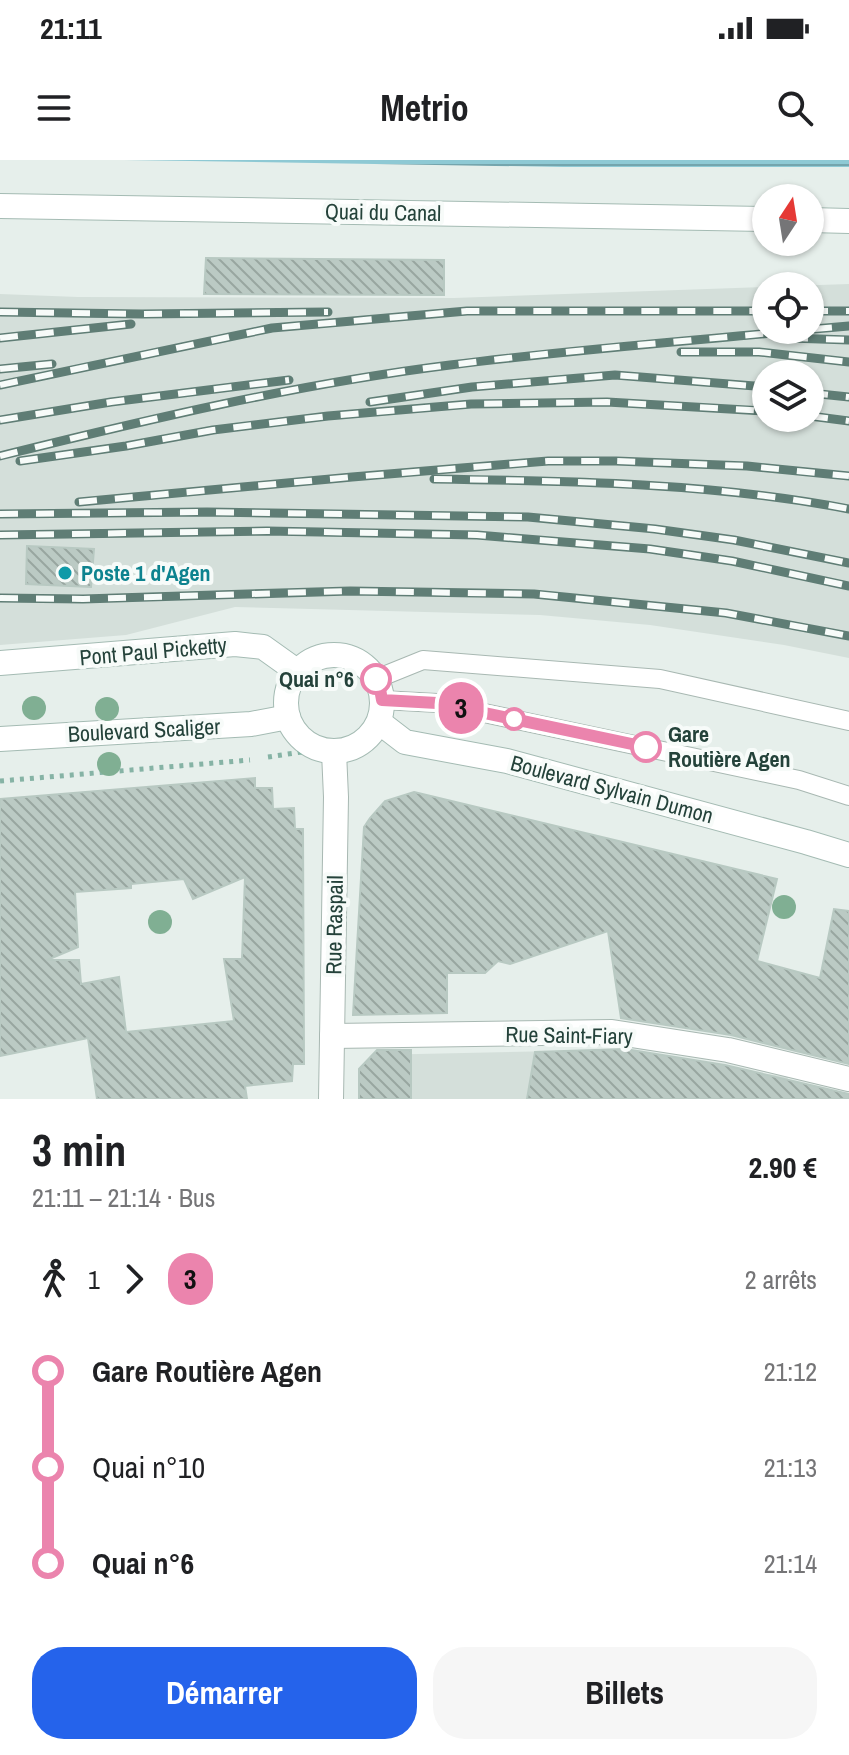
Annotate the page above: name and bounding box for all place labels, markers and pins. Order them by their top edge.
place label: Poste 1 d'Agen [81,558,211,588]
marker: Poste 1 d'Agen [56,564,74,582]
place label: Quai n°6 [279,664,354,694]
marker: Quai n°6 [361,664,391,694]
unlabelled marker [503,708,525,730]
place label: Gare Routière Agen [668,719,791,774]
marker: Gare Routière Agen [631,732,661,762]

